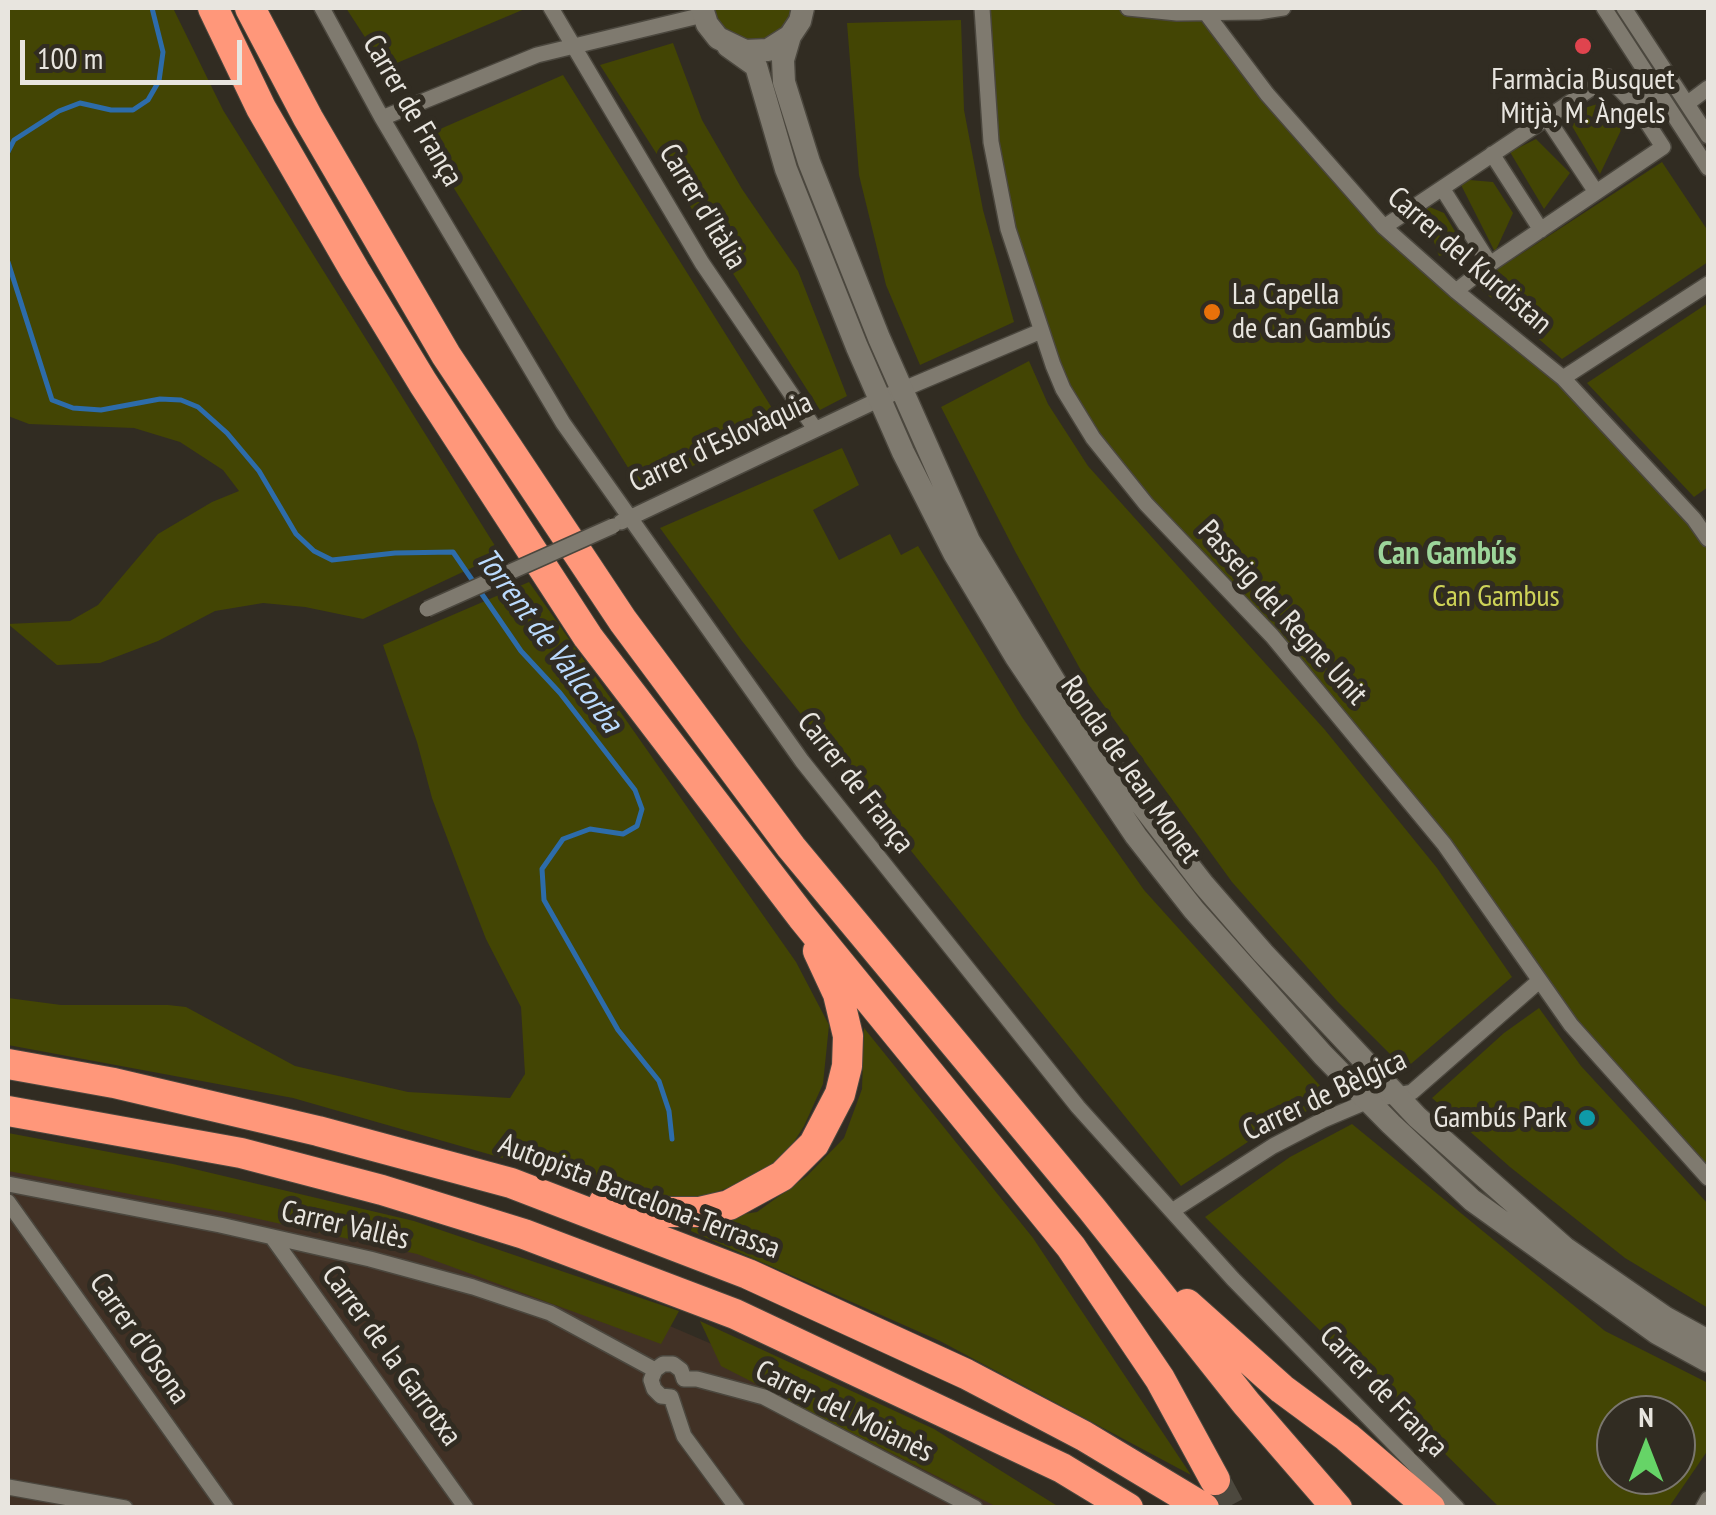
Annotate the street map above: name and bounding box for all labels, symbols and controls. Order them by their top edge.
scale bar [25,20,248,82]
street label: Carrer de França [354,29,470,193]
marker: Farmàcia Busquet Mitjà, M. Àngels [1572,35,1594,57]
text: 100 m [37,38,103,77]
place label: Farmàcia Busquet Mitjà, M. Àngels [1491,62,1675,132]
street label: Carrer d'Itàlia [651,138,753,276]
street label: Carrer del Kurdistan [1379,180,1559,342]
place label: La Capella de Can Gambús [1232,277,1391,348]
marker: La Capella de Can Gambús [1201,301,1223,323]
street label: Carrer d'Eslovàquia [624,385,818,501]
street label: Passeig del Regne Unit [1190,513,1374,713]
district label: Can Gambús [1378,536,1516,574]
water label: Torrent de Vallcorba [466,541,630,741]
park label: Can Gambus [1432,579,1560,615]
street label: Ronda de Jean Monet [1052,670,1208,870]
street label: Carrer de França [789,705,921,861]
street label: Carrer de Bèlgica [1238,1042,1412,1150]
place label: Gambús Park [1434,1100,1567,1136]
marker: Gambús Park [1576,1107,1598,1129]
street label: Autopista Barcelona-Terrassa [493,1127,785,1267]
street label: Carrer Vallès [278,1194,412,1258]
street label: Carrer de la Garrotxa [313,1259,469,1453]
street label: Carrer d'Osona [81,1267,197,1411]
street label: Carrer de França [1311,1319,1455,1465]
street label: Carrer del Moianès [749,1353,939,1471]
north arrow [1596,1395,1696,1495]
text: N [1638,1398,1654,1435]

